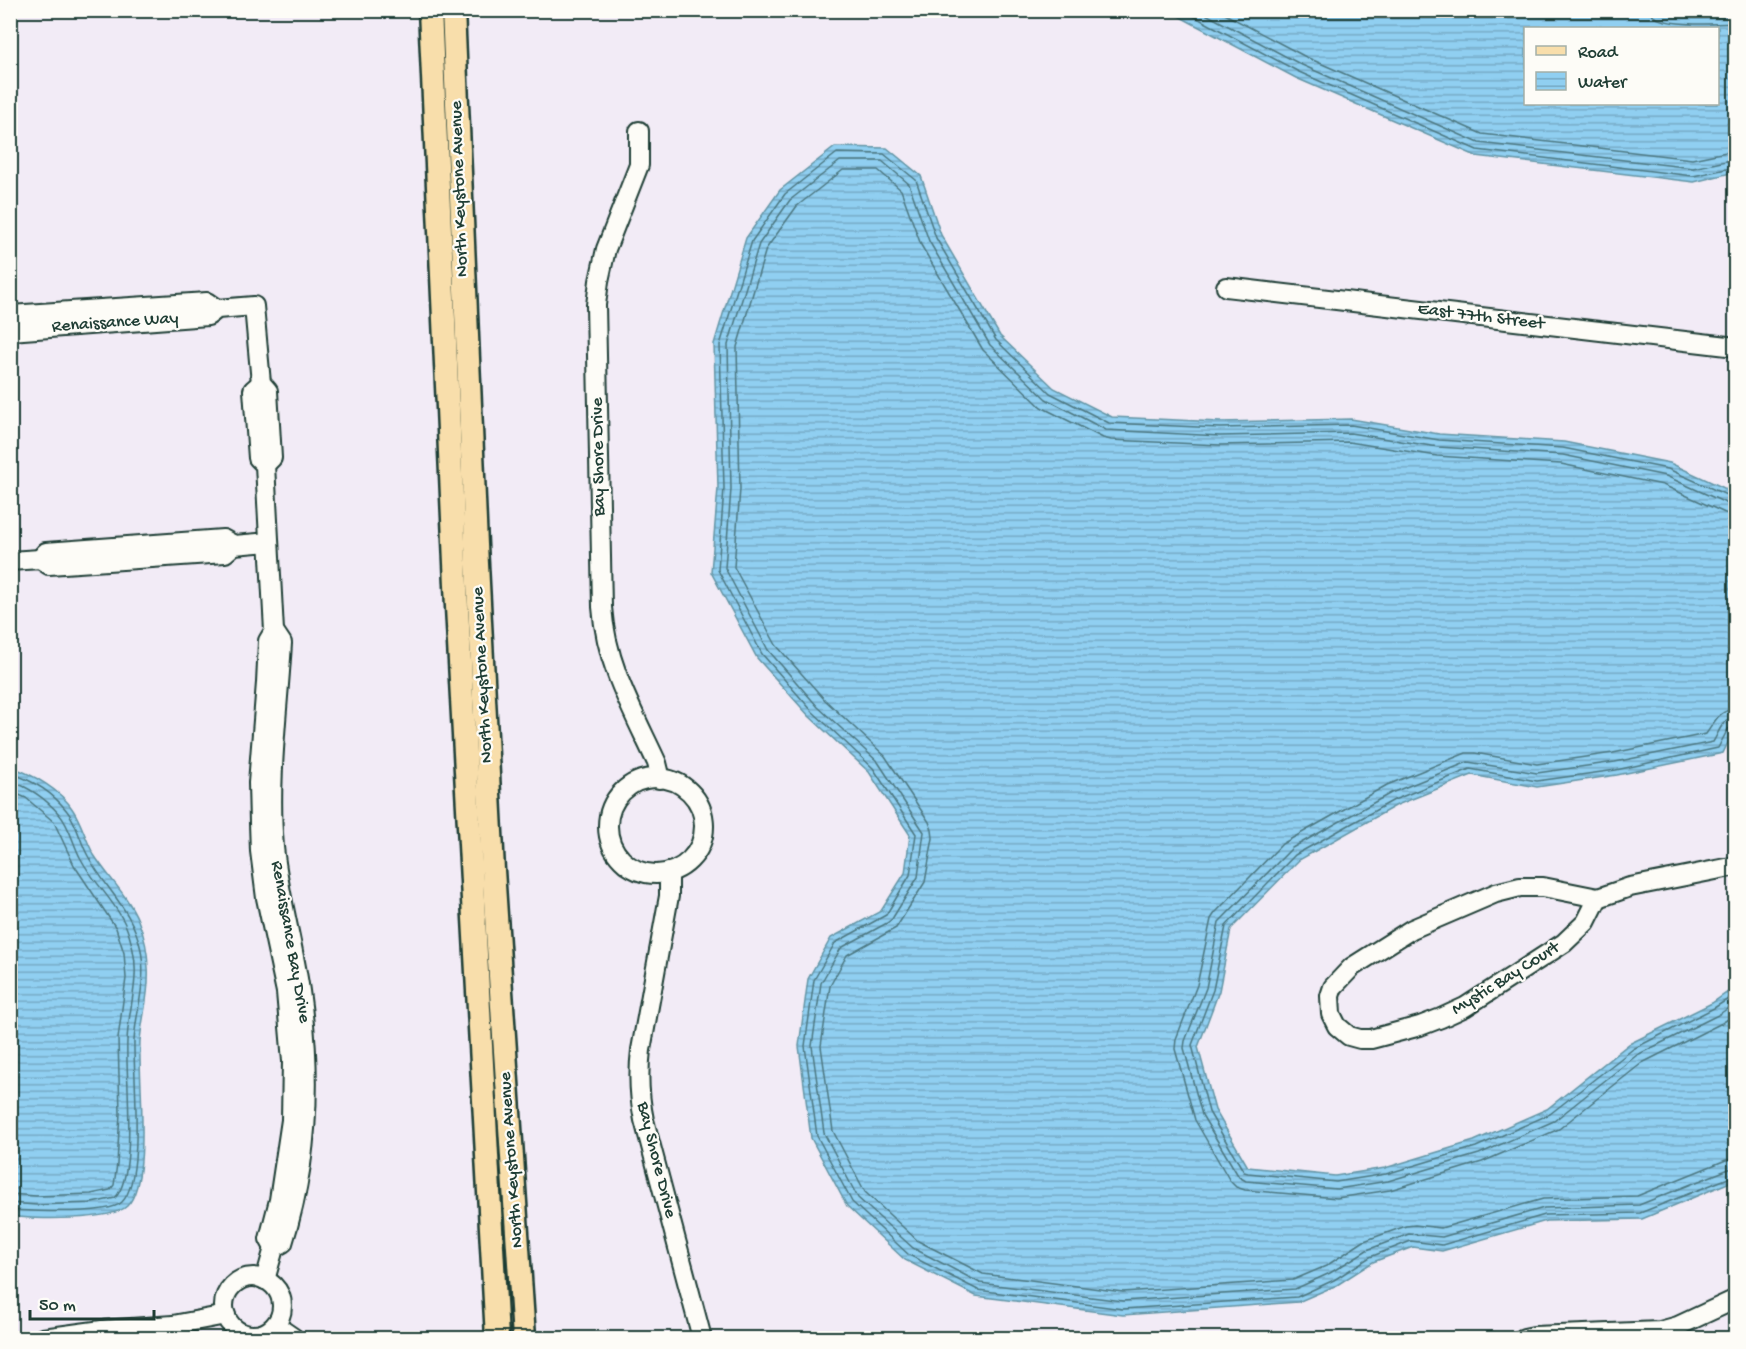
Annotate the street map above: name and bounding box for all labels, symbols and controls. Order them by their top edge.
legend [1524,27,1719,105]
text: Road [1578,43,1619,64]
text: Water [1578,73,1628,94]
street label: North Keystone Avenue [446,100,474,278]
street label: East 77th Street [1416,299,1547,335]
street label: Renaissance Way [51,308,179,338]
street label: Bay Shore Drive [587,397,611,518]
street label: North Keystone Avenue [468,586,498,764]
street label: Renaissance Bay Drive [265,859,315,1025]
street label: Mystic Bay Court [1448,937,1565,1021]
street label: North Keystone Avenue [495,1071,529,1249]
street label: Bay Shore Drive [631,1099,681,1221]
scale bar [30,1283,154,1321]
text: 50 m [39,1296,76,1317]

